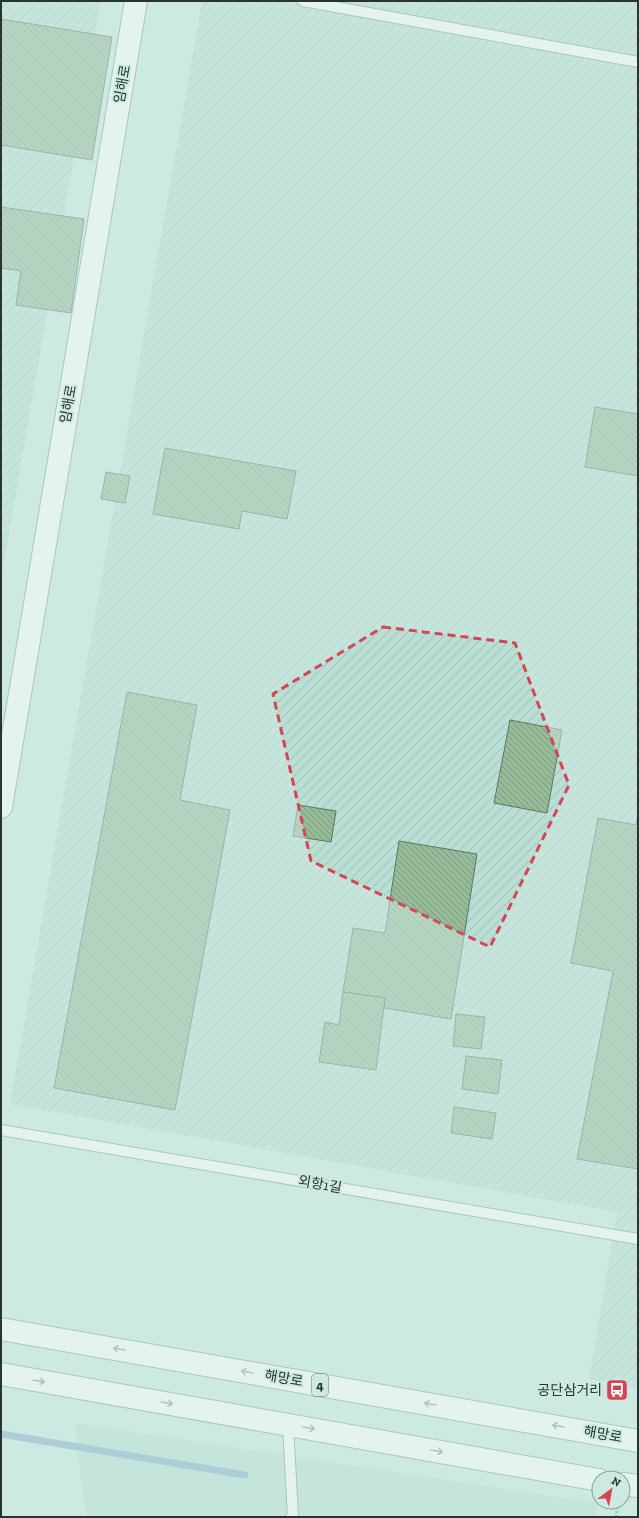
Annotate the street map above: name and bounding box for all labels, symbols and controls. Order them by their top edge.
street label: 임해로 [111,63,134,105]
street label: 임해로 [57,383,80,425]
street label: 외항1길 [297,1172,343,1197]
one-way arrow [113,1345,126,1353]
street label: 해망로 [263,1367,305,1390]
one-way arrow [241,1368,254,1376]
road number: 4 [312,1374,328,1396]
one-way arrow [33,1377,46,1385]
bus stop icon: 공단삼거리 [604,1377,630,1403]
place label: 공단삼거리 [538,1382,602,1399]
one-way arrow [161,1400,174,1408]
one-way arrow [424,1400,437,1408]
one-way arrow [552,1422,565,1430]
street label: 해망로 [582,1423,624,1446]
one-way arrow [302,1425,315,1433]
one-way arrow [430,1447,443,1455]
north arrow [591,1470,631,1510]
text: N [609,1474,624,1490]

